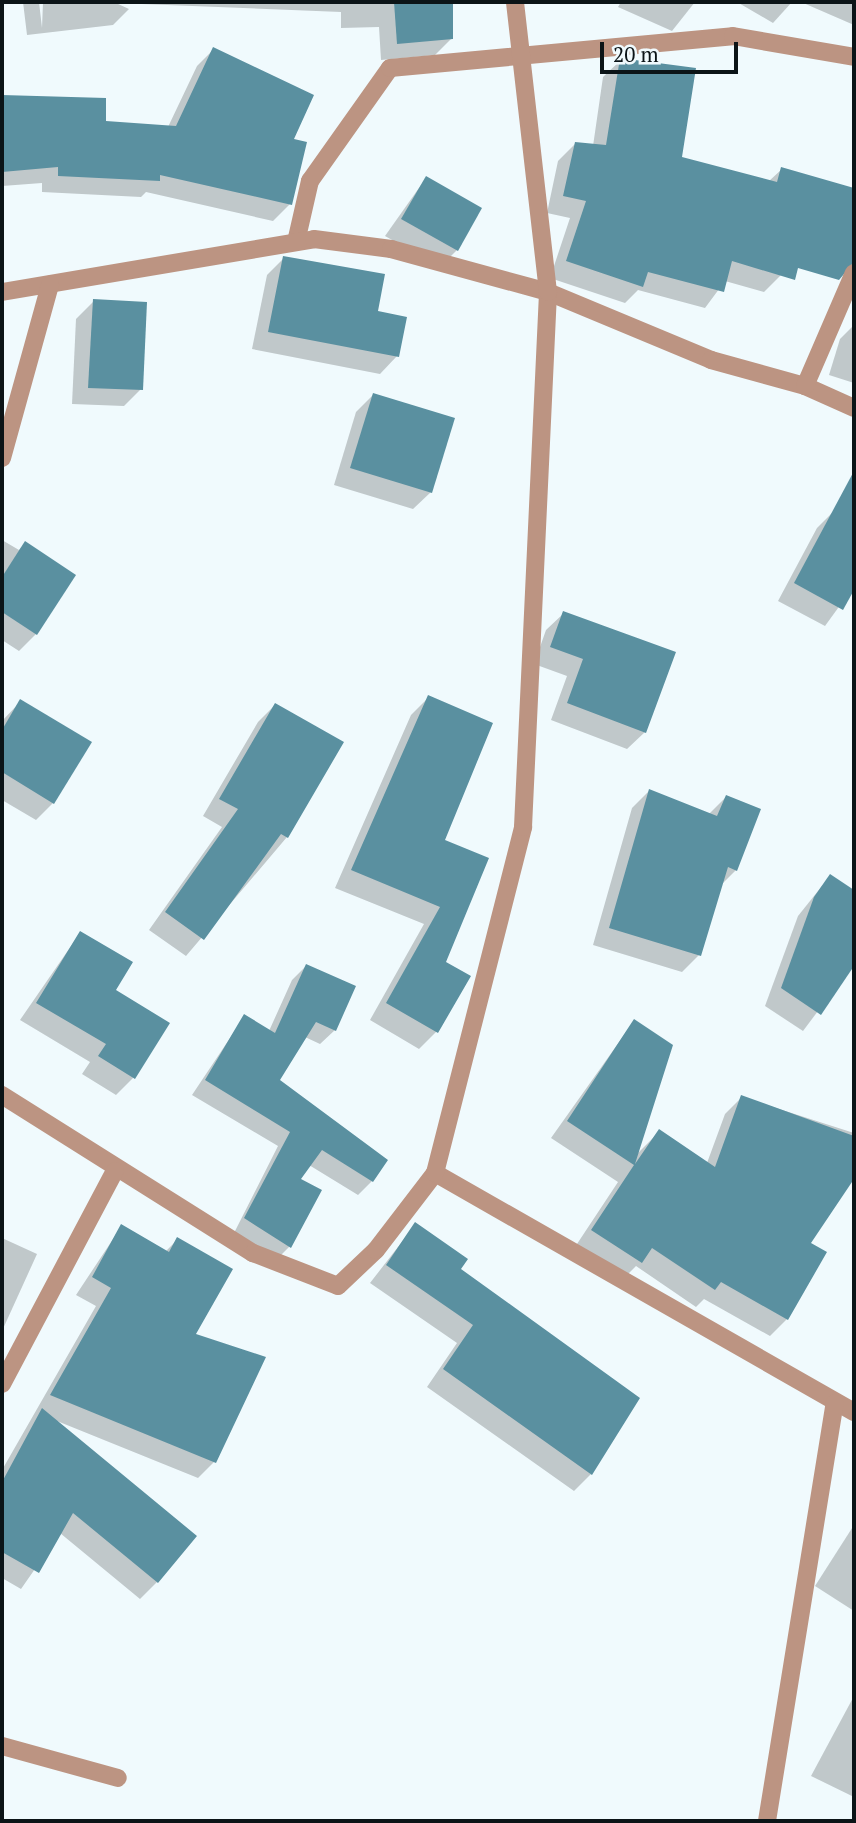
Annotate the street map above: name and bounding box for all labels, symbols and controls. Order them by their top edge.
scale bar [604,28,742,72]
text: 20 m [613,40,659,68]

